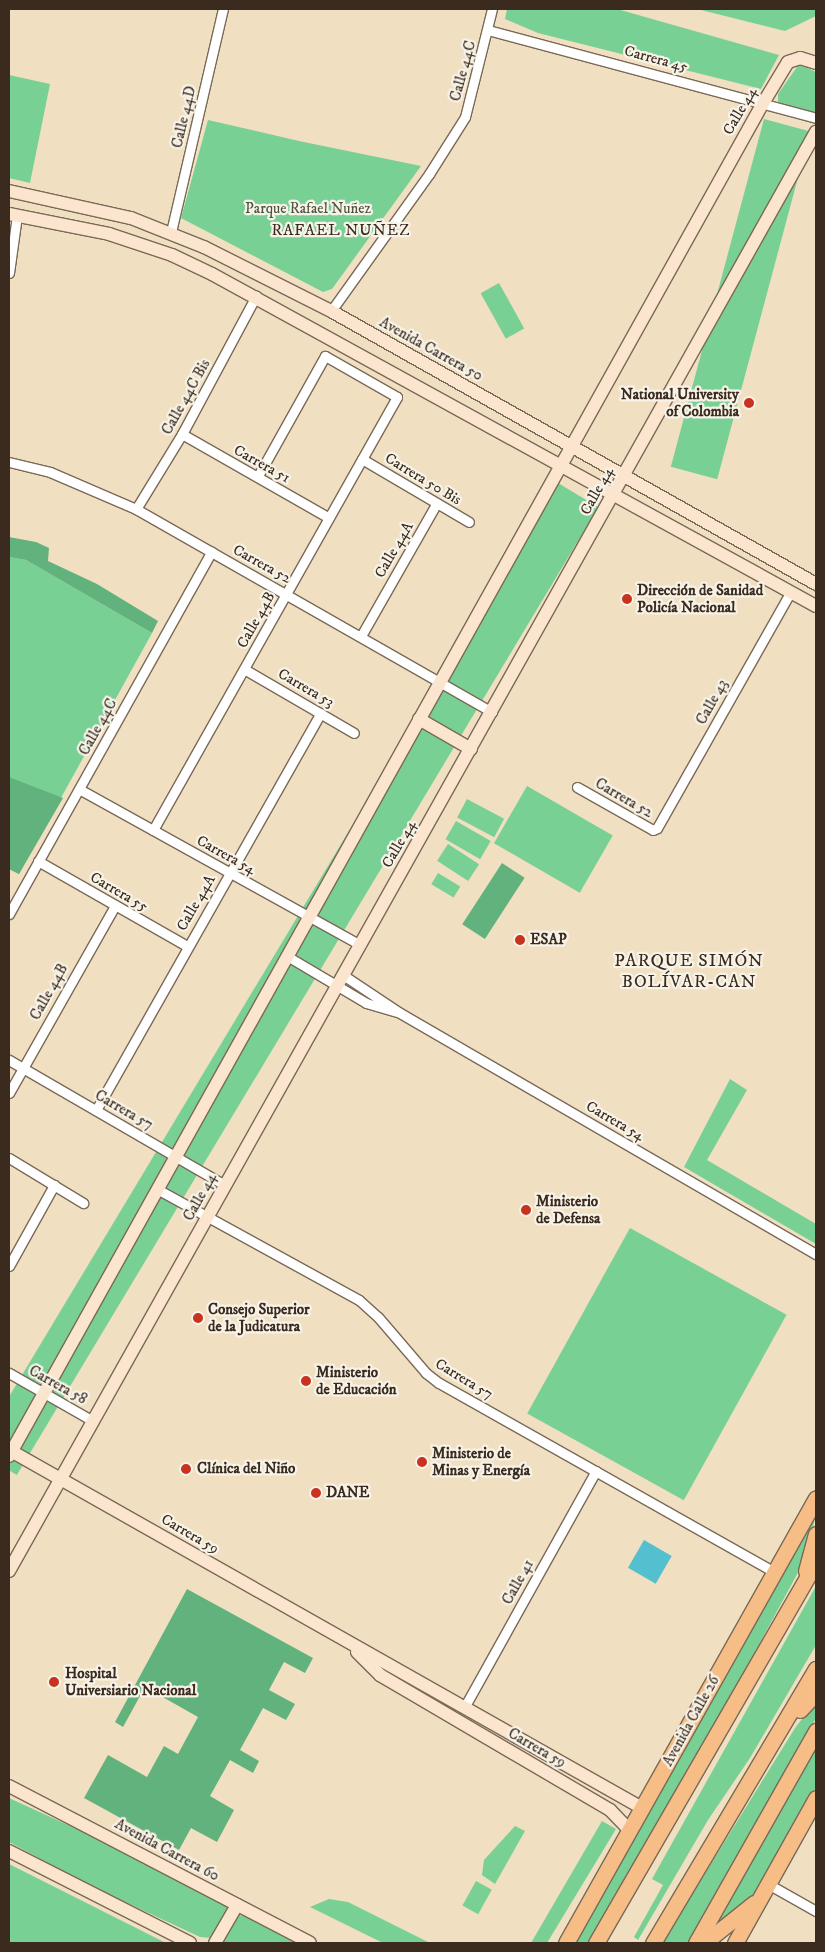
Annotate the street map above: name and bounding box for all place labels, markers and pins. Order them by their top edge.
place label: National University of Colombia [621,385,739,420]
marker: National University of Colombia [743,397,755,409]
place label: Dirección de Sanidad Policía Nacional [637,581,763,616]
marker: Dirección de Sanidad Policía Nacional [621,593,633,605]
place label: ESAP [530,931,567,949]
marker: ESAP [514,934,526,946]
place label: Ministerio de Defensa [536,1192,600,1227]
marker: Ministerio de Defensa [520,1204,532,1216]
place label: Consejo Superior de la Judicatura [208,1300,310,1335]
marker: Consejo Superior de la Judicatura [192,1312,204,1324]
place label: Ministerio de Educación [316,1363,397,1398]
marker: Ministerio de Educación [300,1375,312,1387]
place label: Ministerio de Minas y Energía [432,1444,530,1479]
marker: Ministerio de Minas y Energía [416,1456,428,1468]
place label: Clínica del Niño [197,1460,295,1478]
marker: Clínica del Niño [179,1462,193,1476]
place label: DANE [326,1484,369,1502]
marker: DANE [310,1487,322,1499]
place label: Hospital Universiario Nacional [65,1664,196,1699]
marker: Hospital Universiario Nacional [47,1675,61,1689]

